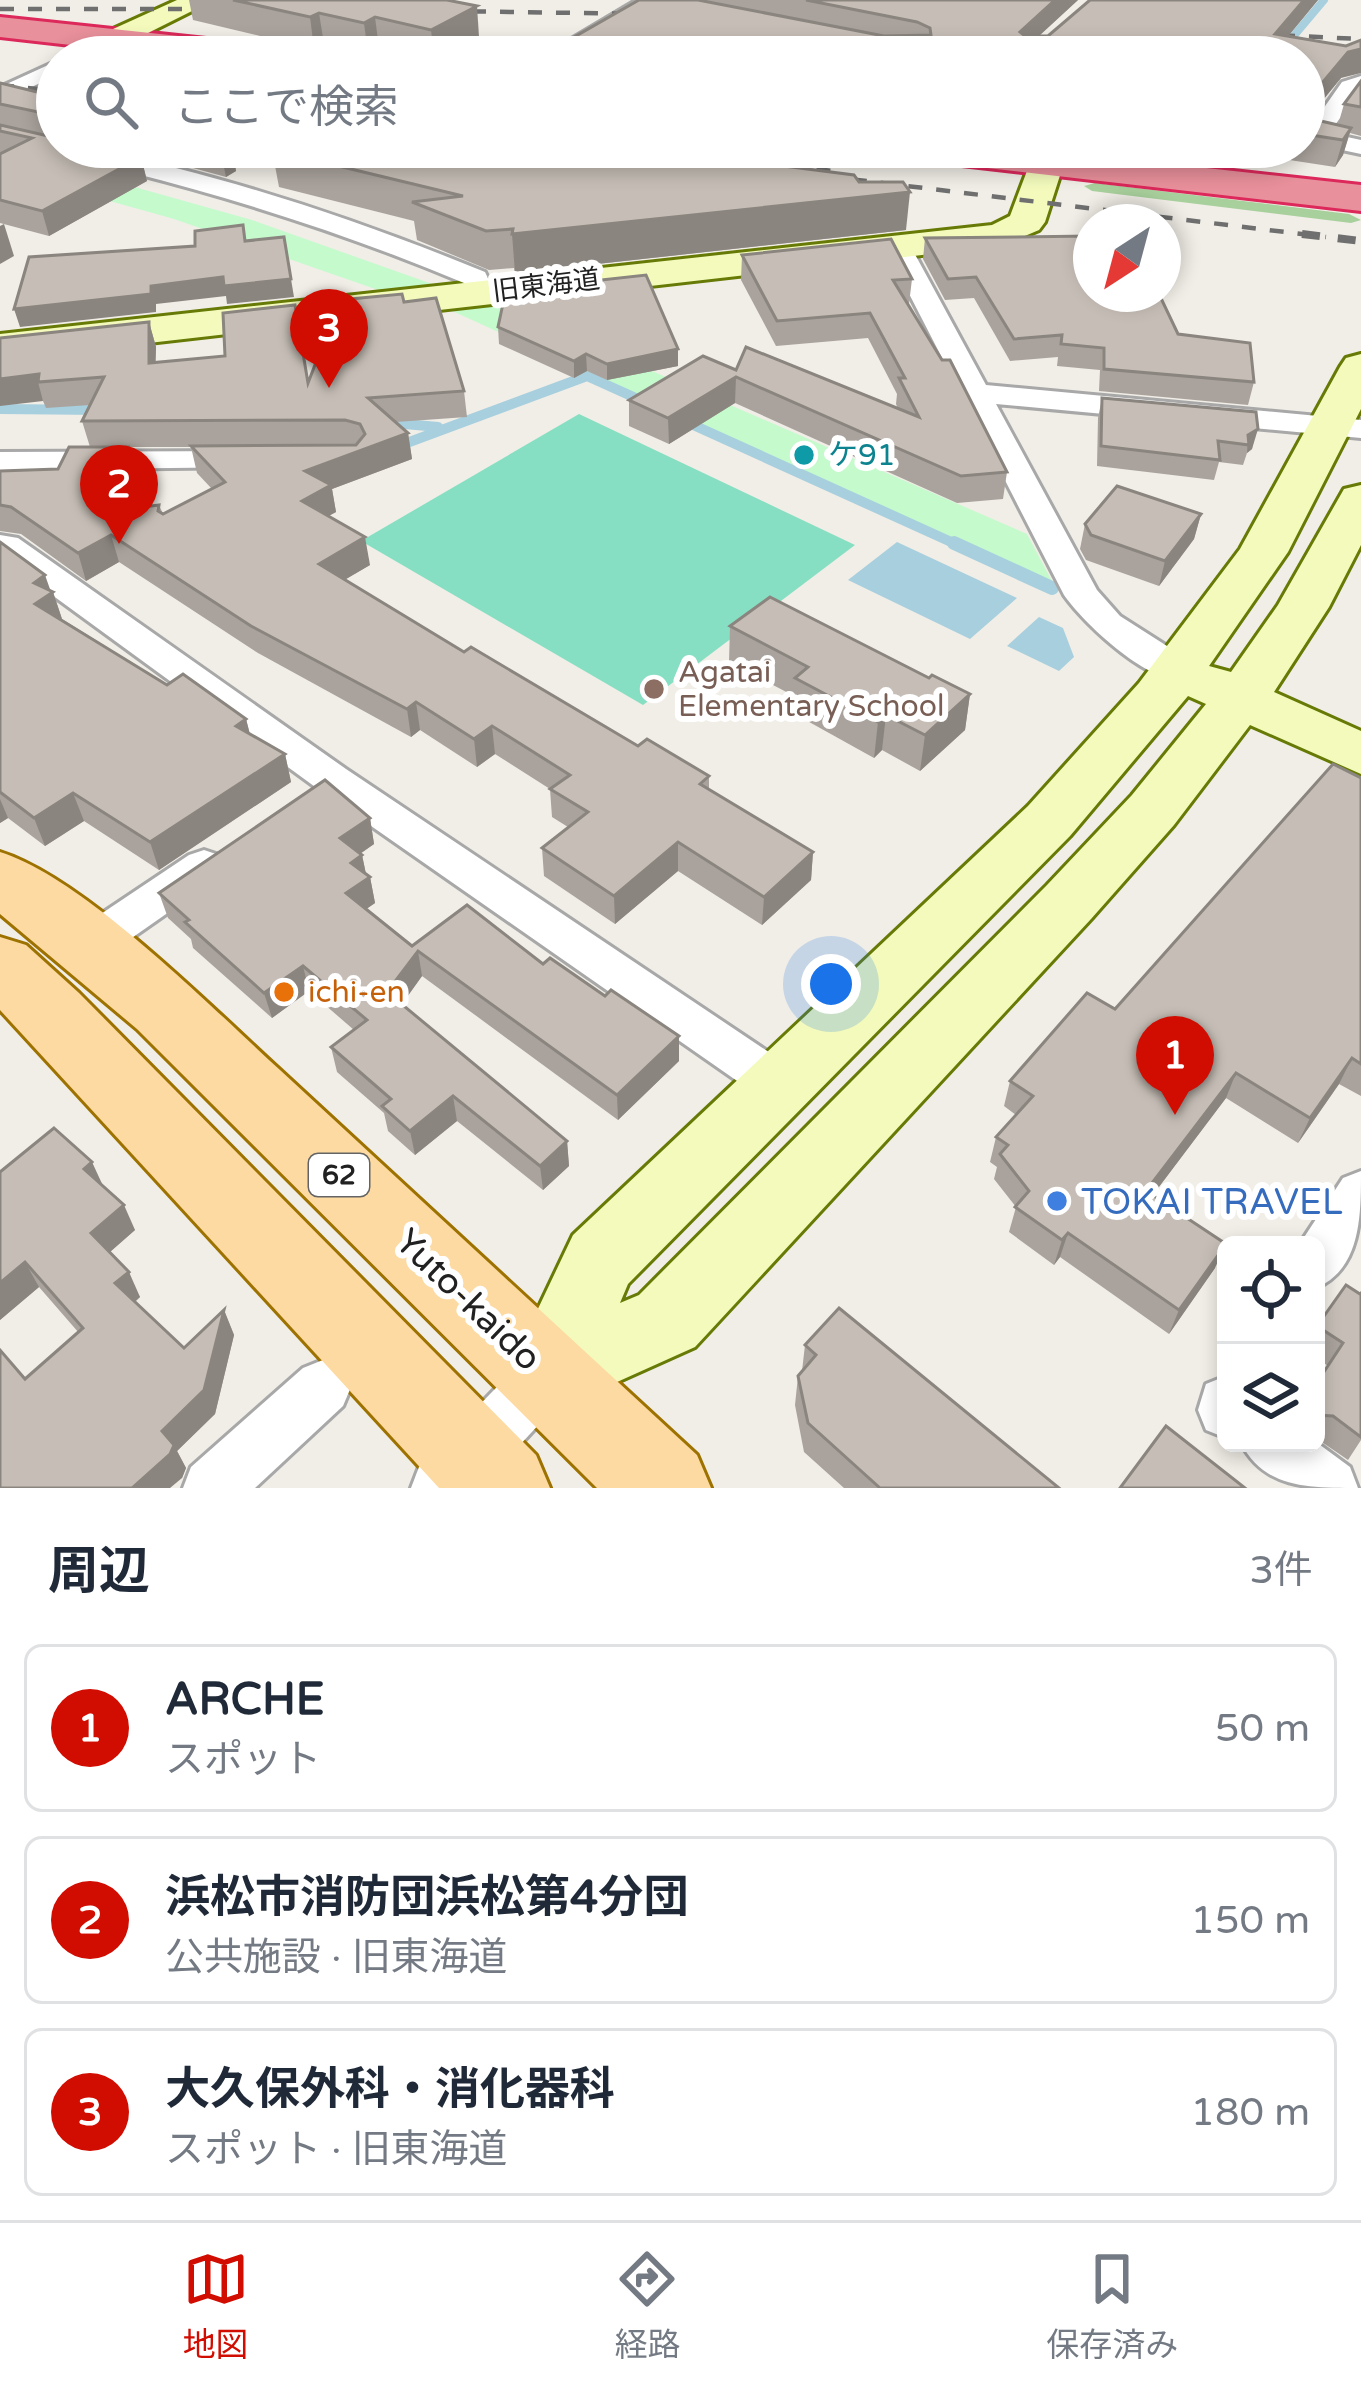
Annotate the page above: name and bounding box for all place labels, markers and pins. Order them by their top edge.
pin: 3 [290,289,368,388]
place label: ケ91 [828,437,896,474]
marker: ケ91 [791,442,817,468]
pin: 2 [80,445,158,544]
place label: Agatai Elementary School [678,654,944,725]
marker: Agatai Elementary School [641,676,667,702]
place label: ichi-en [308,974,405,1011]
marker: ichi-en [271,979,297,1005]
pin: 1 [1136,1016,1214,1115]
place label: TOKAI TRAVEL [1081,1181,1343,1224]
marker: TOKAI TRAVEL [1044,1188,1070,1214]

